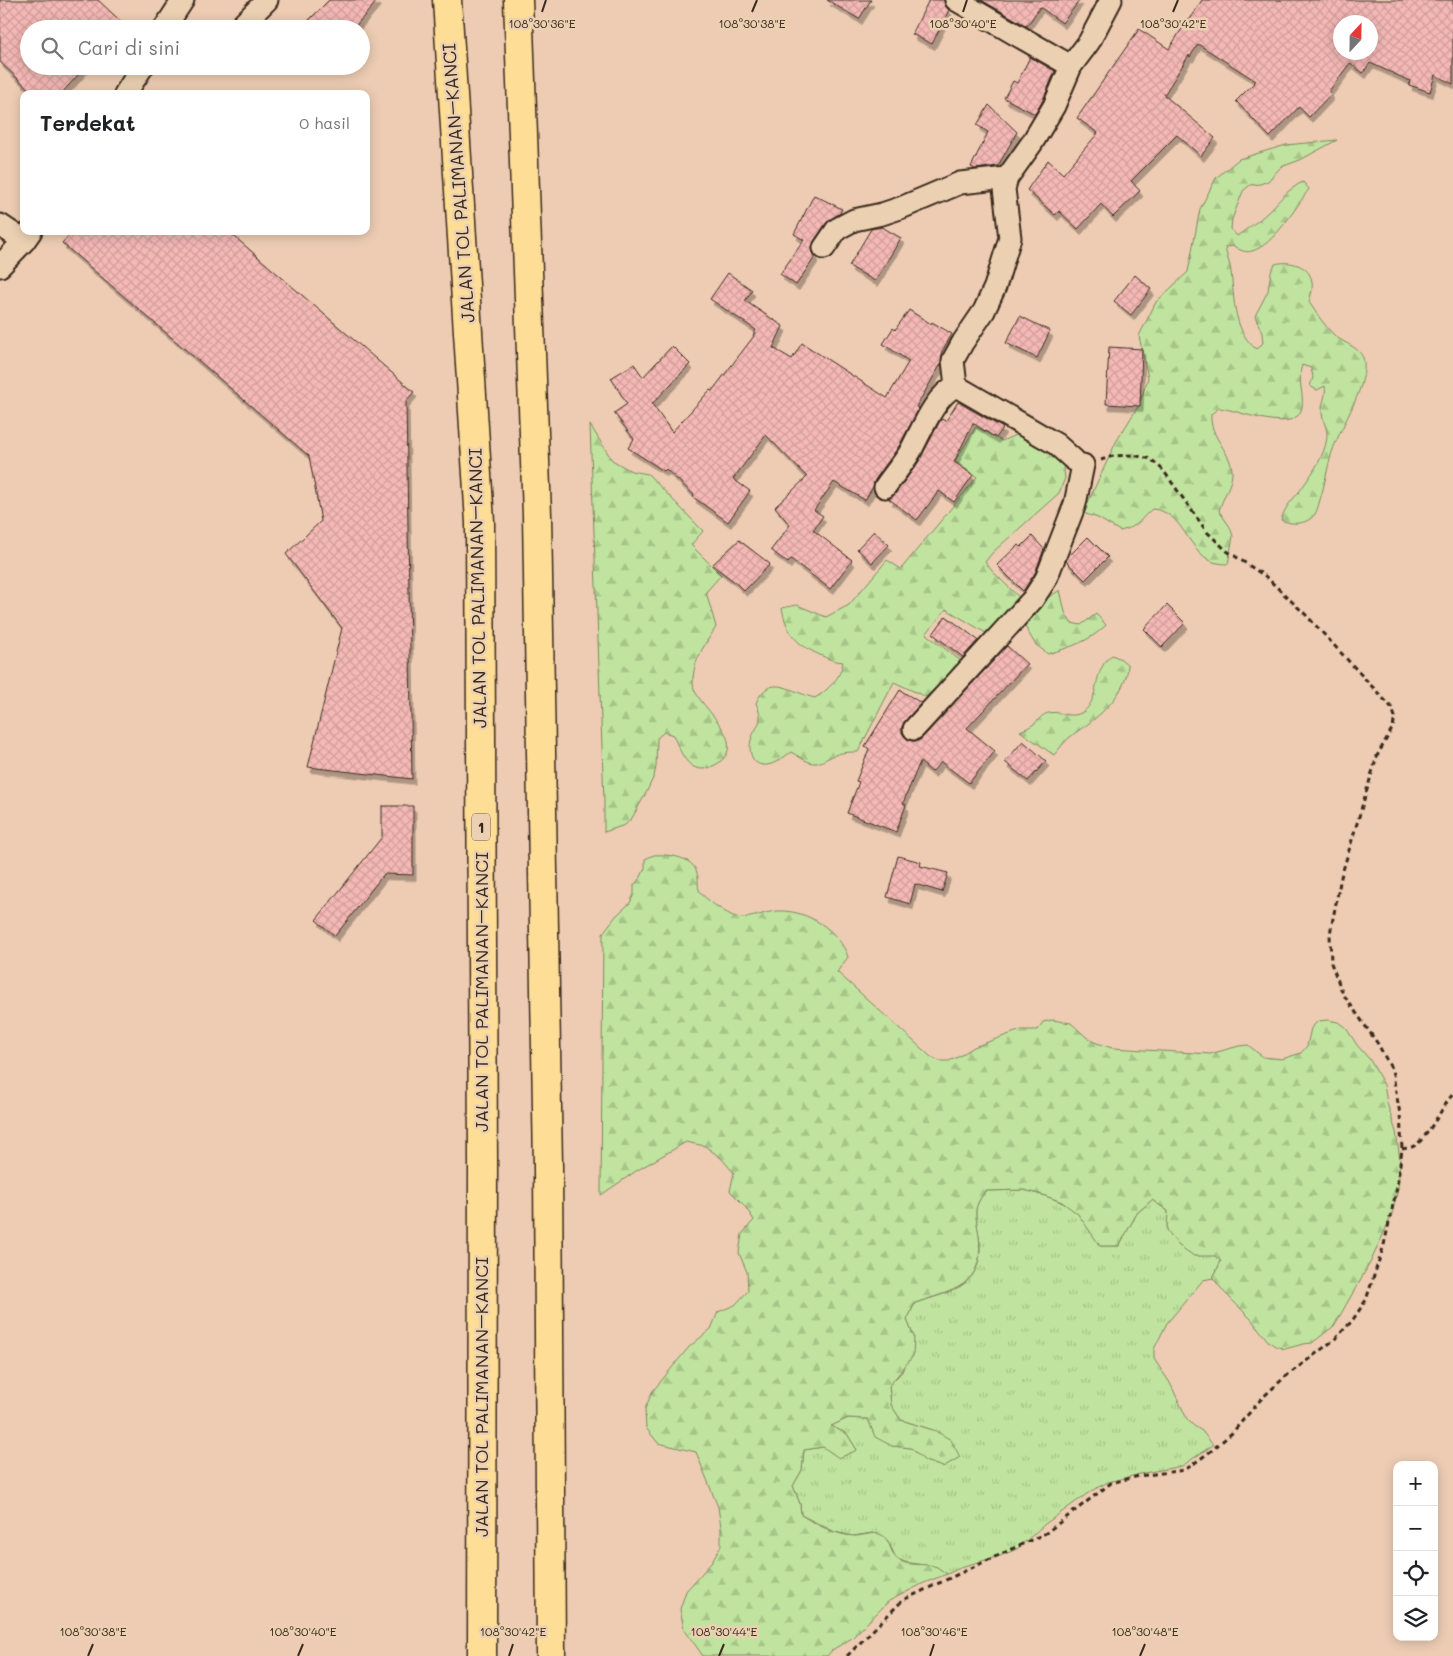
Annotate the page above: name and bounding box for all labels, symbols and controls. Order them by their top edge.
text: 108°30'36"E [508,15,576,31]
text: 108°30'38"E [718,15,786,31]
text: 108°30'40"E [929,15,997,31]
text: 108°30'42"E [1140,15,1206,31]
north arrow [1333,15,1378,60]
search box [20,20,370,75]
icon: search [38,34,66,62]
text: Cari di sini [78,35,180,60]
street label: JALAN TOL PALIMANAN–KANCI [436,42,480,324]
text: Terdekat [40,109,135,136]
text: 0 hasil [299,112,350,133]
street label: JALAN TOL PALIMANAN–KANCI [463,448,491,728]
road number: 1 [472,814,490,840]
street label: JALAN TOL PALIMANAN–KANCI [469,852,493,1132]
street label: JALAN TOL PALIMANAN–KANCI [469,1257,493,1537]
map controls [1393,1461,1438,1641]
button: + [1393,1461,1438,1506]
button: − [1393,1506,1438,1551]
button: locate [1393,1551,1438,1596]
button: layers [1393,1596,1438,1641]
text: 108°30'38"E [59,1623,127,1639]
text: 108°30'40"E [269,1623,337,1639]
text: 108°30'42"E [480,1623,546,1639]
text: 108°30'44"E [691,1623,758,1639]
text: 108°30'46"E [900,1623,968,1639]
text: 108°30'48"E [1111,1623,1179,1639]

